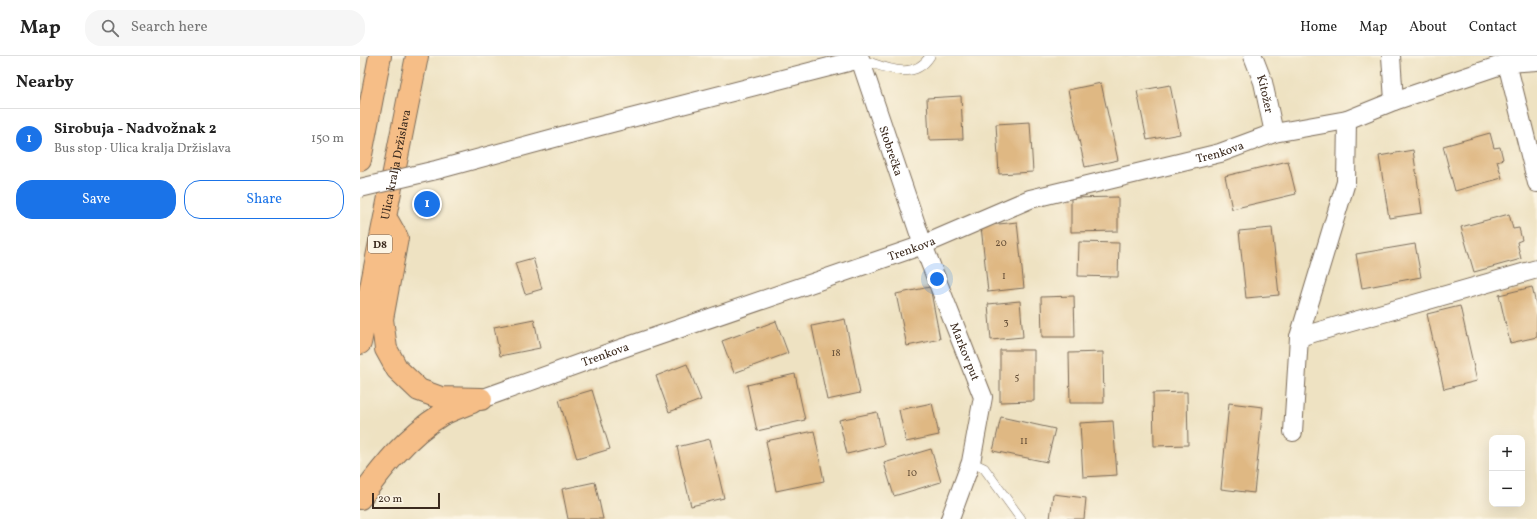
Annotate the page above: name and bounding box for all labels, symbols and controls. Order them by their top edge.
search box [85,10,365,46]
text: Map [20,15,61,41]
icon: search [99,17,121,39]
text: Search here [131,17,208,38]
text: Home [1300,18,1337,37]
text: Map [1359,18,1387,37]
text: About [1409,18,1447,37]
text: Contact [1469,18,1517,37]
text: Nearby [16,71,74,94]
street label: Kitožer [1252,73,1277,115]
street label: Ulica kralja Držislava [378,108,415,221]
text: Sirobuja - Nadvožnak 2 [54,119,216,140]
street label: Stobrečka [874,124,906,178]
text: 1 [26,130,32,148]
text: 150 m [311,130,344,148]
street label: Trenkova [1194,138,1246,168]
text: Bus stop · Ulica kralja Držislava [54,140,231,158]
button: Save [16,180,176,219]
button: Share [184,180,344,219]
pin: 1 [414,189,440,219]
street label: Trenkova [886,234,938,265]
road number: D8 [368,235,392,253]
house number: 20 [995,236,1007,250]
your location [927,269,947,289]
house number: 1 [1002,269,1006,283]
house number: 3 [1003,315,1009,329]
street label: Markov put [945,320,983,383]
street label: Trenkova [580,339,631,371]
house number: 18 [832,346,840,360]
house number: 5 [1015,370,1020,384]
house number: 11 [1020,434,1028,448]
map controls [1489,435,1525,507]
button: + [1489,435,1525,471]
house number: 10 [907,466,917,480]
button: − [1489,471,1525,507]
scale bar [372,491,440,510]
text: 20 m [378,492,402,507]

